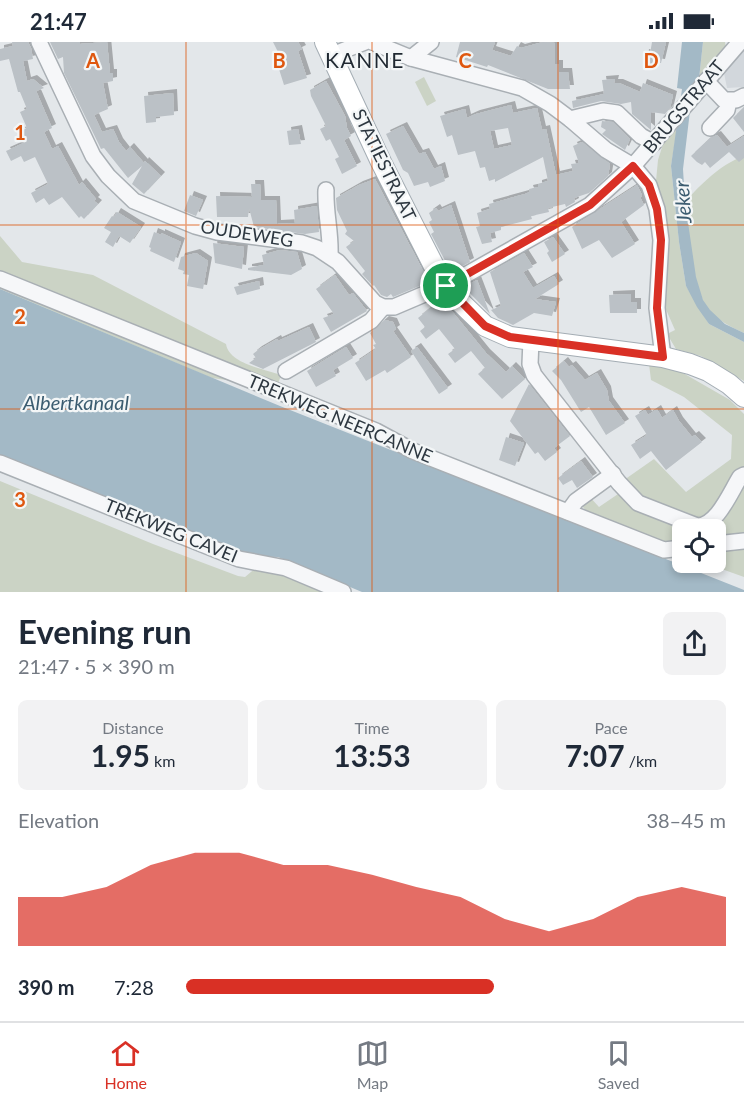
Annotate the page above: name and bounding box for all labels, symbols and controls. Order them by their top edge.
text: 21:47 [30,8,87,35]
district label: KANNE [325,47,405,72]
text: A [85,48,100,72]
text: B [272,48,286,72]
text: C [458,48,472,72]
text: D [643,48,659,72]
street label: BRUGSTRAAT [638,55,729,157]
street label: STATIESTRAAT [348,105,422,224]
text: 1 [14,120,26,144]
water label: Jeker [668,179,696,225]
street label: OUDEWEG [199,215,295,251]
pin [420,260,471,311]
icon: arrive [429,269,462,302]
text: 2 [14,304,26,328]
street label: TREKWEG NEERCANNE [245,369,436,467]
water label: Albertkanaal [22,390,129,414]
text: 3 [14,487,26,511]
street label: TREKWEG CAVEI [102,493,241,567]
map controls [672,519,726,573]
button: locate [672,519,726,573]
text: Evening run [18,611,192,651]
button: share [663,612,726,675]
text: 21:47 · 5 × 390 m [18,654,175,678]
text: Distance [102,718,164,737]
text: Time [355,718,389,737]
text: Pace [594,718,628,737]
text: 1.95 [91,737,150,773]
text: 13:53 [333,737,411,773]
text: 7:07 [565,737,625,773]
text: km [150,751,175,770]
text: /km [625,751,657,770]
text: Elevation [18,808,99,832]
text: 38–45 m [646,808,726,832]
text: 390 m [18,975,74,999]
text: 7:28 [114,975,154,999]
tab: Home [104,1037,147,1092]
tab: Map [356,1037,389,1092]
tab: Saved [598,1037,640,1092]

